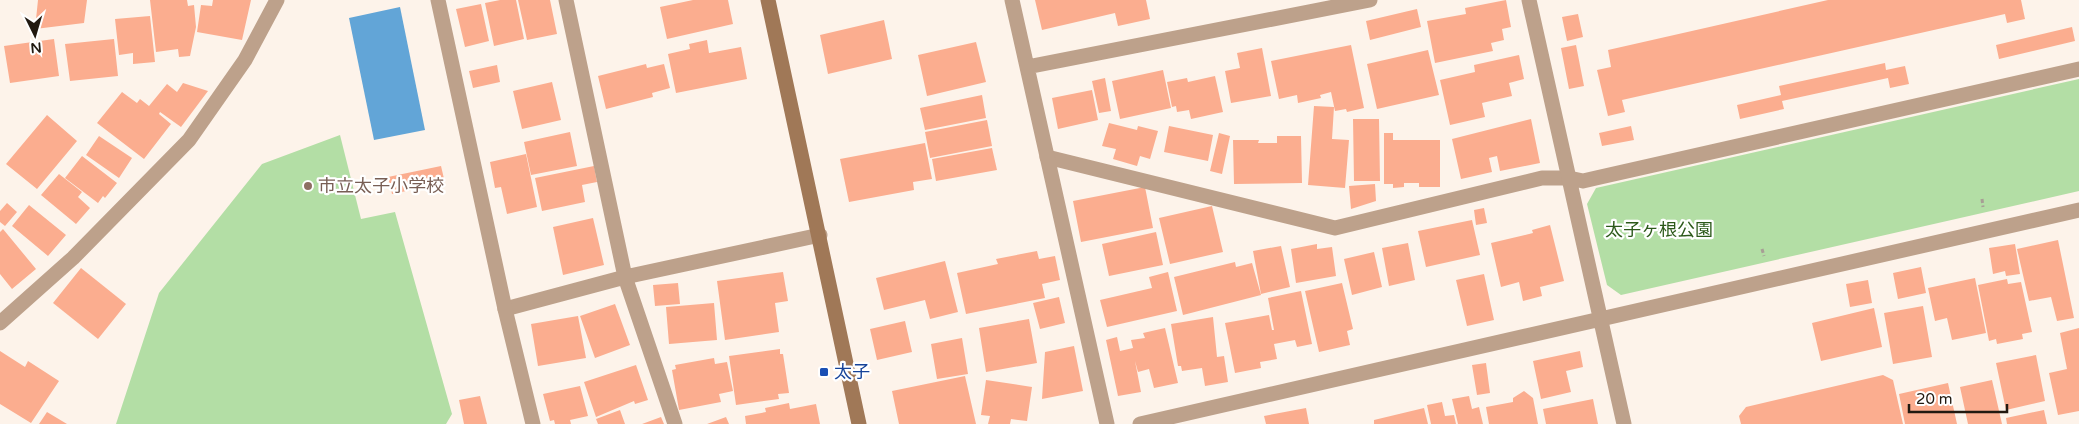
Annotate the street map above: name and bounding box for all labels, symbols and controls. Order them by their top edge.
north arrow [10,10,60,60]
text: N [30,38,42,56]
place label: 市立太子小学校 [318,175,444,197]
marker: 市立太子小学校 [302,180,314,192]
park label: 太子ヶ根公園 [1605,219,1713,241]
place label: 太子 [834,361,870,383]
marker: 太子 [818,366,830,378]
scale bar [1909,382,2006,414]
text: 20 m [1916,390,1953,408]

